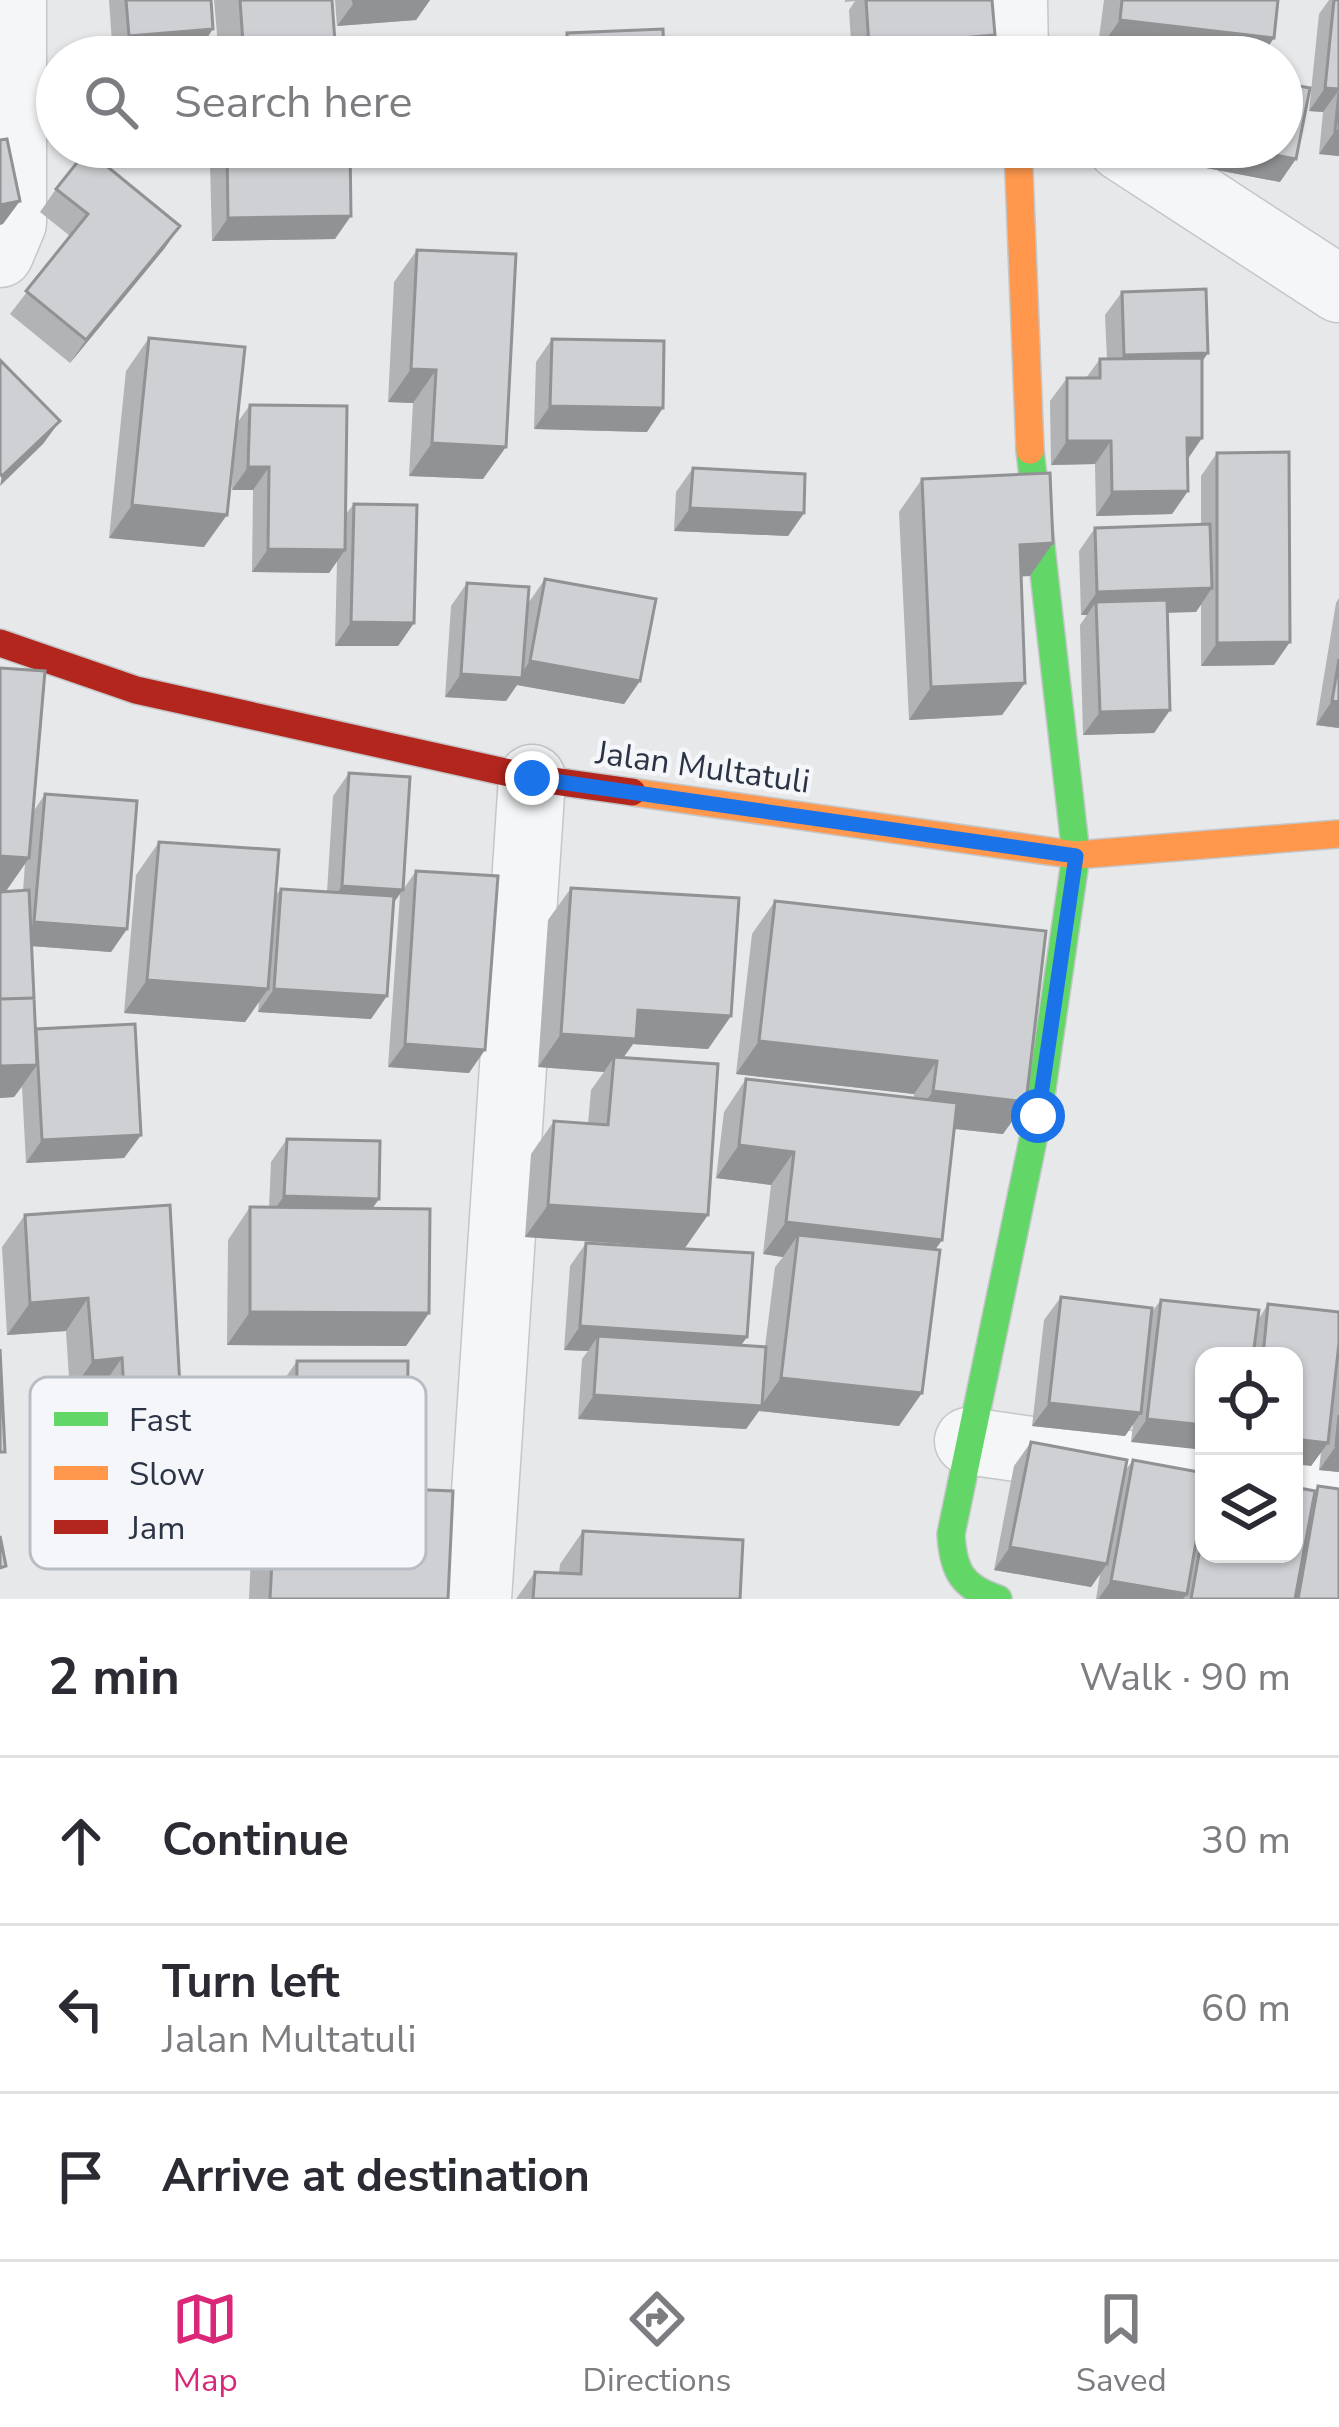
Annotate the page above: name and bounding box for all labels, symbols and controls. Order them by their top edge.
search box [36,36,1303,168]
icon: search [78,69,144,135]
text: Search here [174,72,413,133]
street label: Jalan Multatuli [592,730,813,805]
route end [505,751,559,805]
route start [1011,1089,1065,1143]
map controls [1195,1347,1303,1563]
button: locate [1195,1347,1303,1455]
legend [30,1377,426,1569]
text: Fast [129,1398,192,1443]
text: Slow [129,1452,205,1497]
button: layers [1195,1455,1303,1563]
text: Jam [128,1506,185,1551]
text: 2 min [48,1642,180,1712]
text: Walk · 90 m [1079,1651,1291,1704]
icon: ahead [48,1808,114,1874]
text: Continue [162,1810,349,1871]
text: 30 m [1201,1814,1291,1867]
text: Turn left [162,1952,340,2013]
icon: left [48,1976,114,2042]
text: 60 m [1201,1982,1291,2035]
text: Jalan Multatuli [162,2013,417,2066]
icon: arrive [48,2144,114,2210]
text: Arrive at destination [162,2146,590,2207]
tab: Map [172,2286,238,2403]
tab: Directions [583,2286,731,2403]
tab: Saved [1076,2286,1167,2403]

